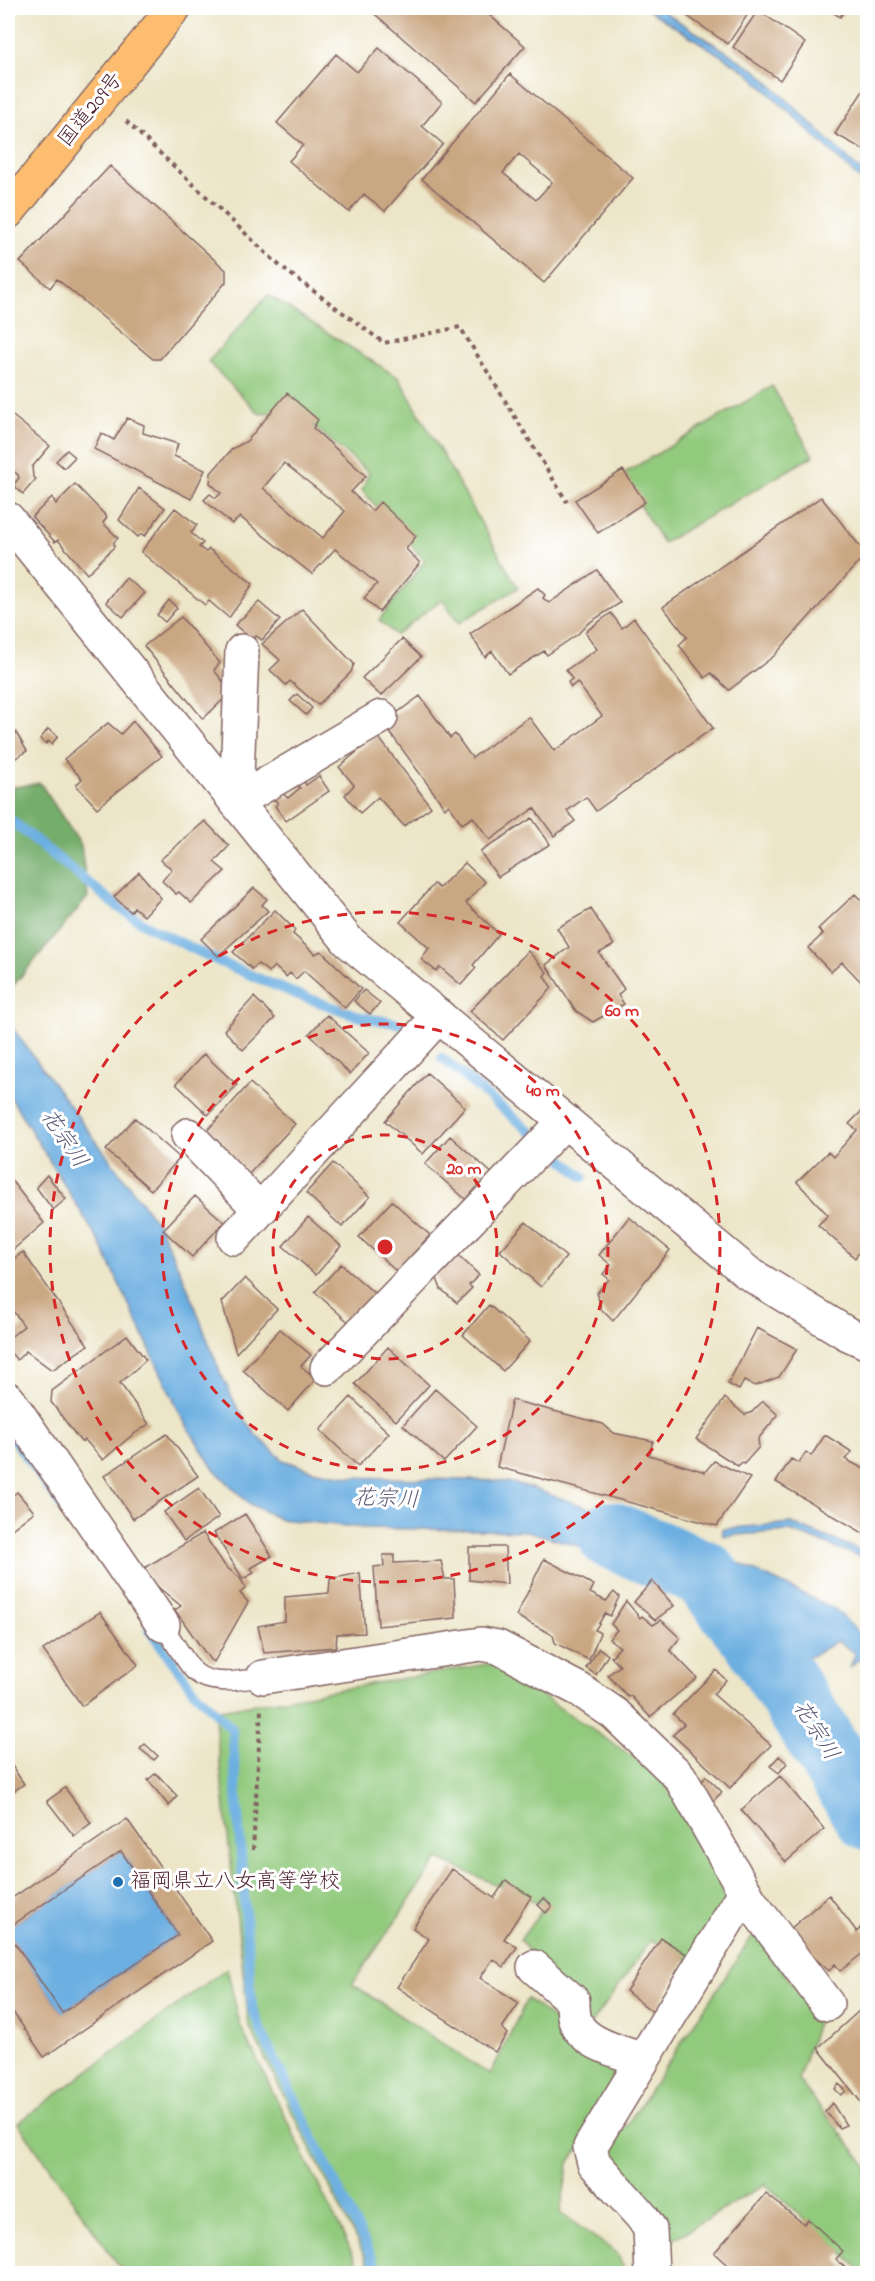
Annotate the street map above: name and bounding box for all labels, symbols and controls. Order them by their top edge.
street label: 国道209号 [51,66,131,154]
text: 60 m [605,999,639,1025]
text: 40 m [526,1079,560,1105]
water label: 花宗川 [31,1103,95,1175]
text: 20 m [445,1157,482,1183]
centre of rings [375,1237,395,1257]
water label: 花宗川 [352,1483,420,1517]
water label: 花宗川 [784,1695,846,1767]
place label: 福岡県立八女高等学校 [130,1867,340,1897]
marker: 福岡県立八女高等学校 [111,1875,125,1889]

